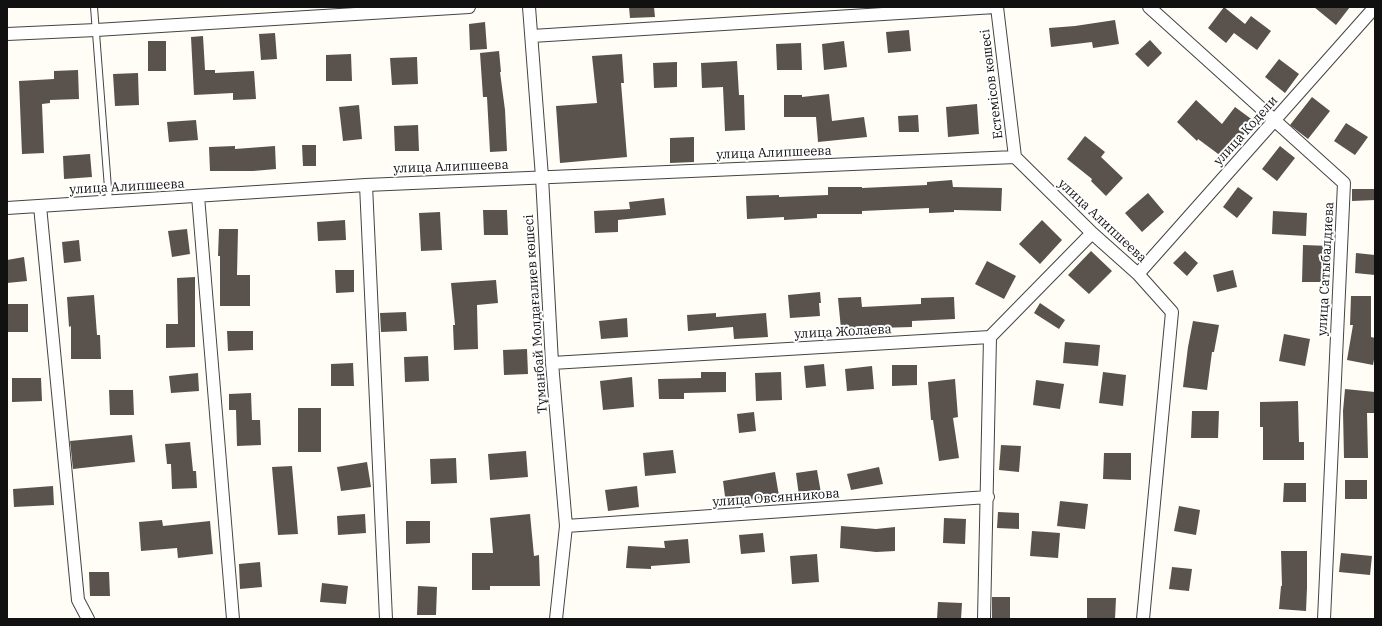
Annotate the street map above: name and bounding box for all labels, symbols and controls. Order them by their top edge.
street label: Естемісов көшесі [978,28,1006,140]
street label: улица Кодели [1211,93,1281,169]
street label: улица Алипшеева [716,143,832,163]
street label: улица Алипшеева [393,157,509,177]
street label: улица Алипшеева [69,176,185,198]
street label: улица Алипшеева [1054,176,1150,266]
street label: улица Сатыбалдиева [1315,202,1337,336]
street label: Тұманбай Молдағалиев көшесі [521,214,551,414]
street label: улица Жолаева [794,322,892,342]
street label: улица Овсянникова [712,486,840,510]

